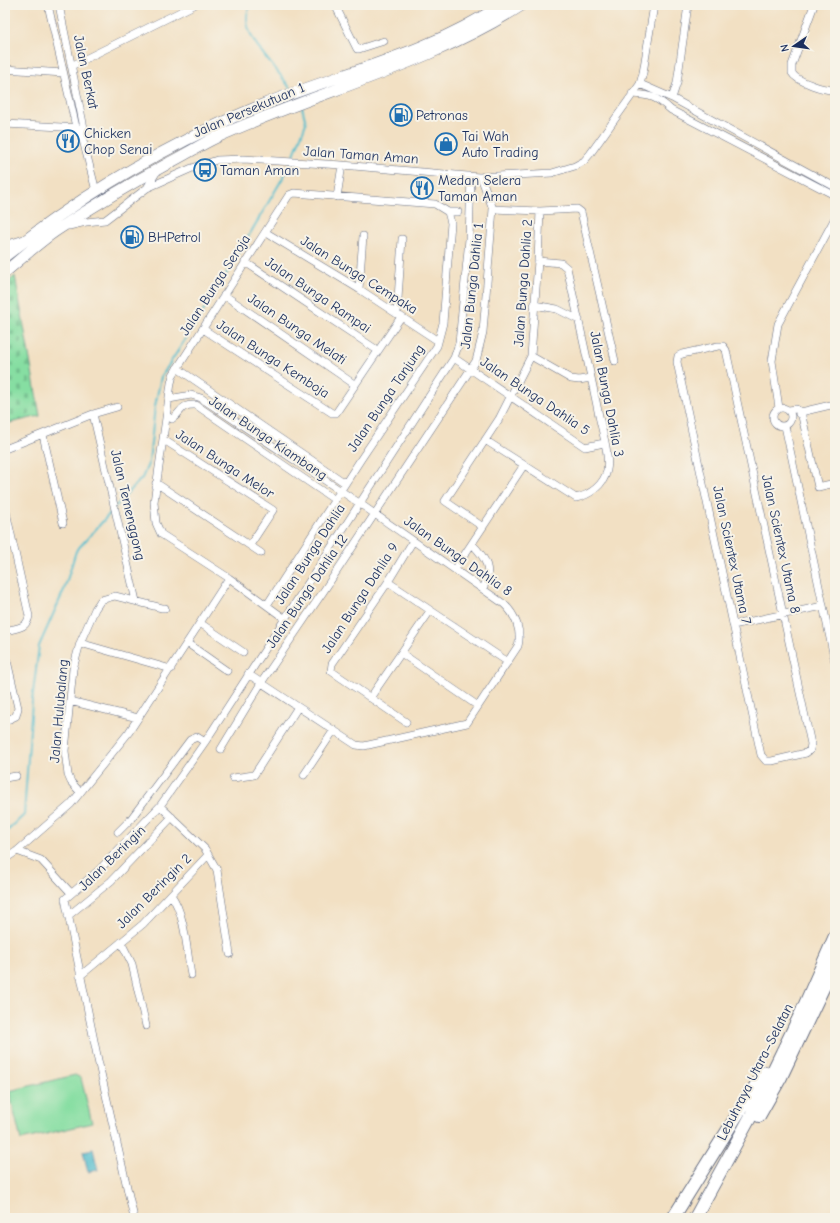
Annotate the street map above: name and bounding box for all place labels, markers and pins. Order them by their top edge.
fuel station icon: Petronas [388,102,414,128]
place label: Petronas [416,107,468,124]
place label: Chicken Chop Senai [84,125,153,158]
restaurant icon: Chicken Chop Senai [55,128,81,154]
place label: Tai Wah Auto Trading [462,128,539,161]
shop icon: Tai Wah Auto Trading [433,131,459,157]
bus stop icon: Taman Aman [192,157,218,183]
place label: Taman Aman [220,162,299,179]
place label: Medan Selera Taman Aman [438,172,521,205]
restaurant icon: Medan Selera Taman Aman [409,175,435,201]
fuel station icon: BHPetrol [119,224,145,250]
place label: BHPetrol [148,229,201,246]

